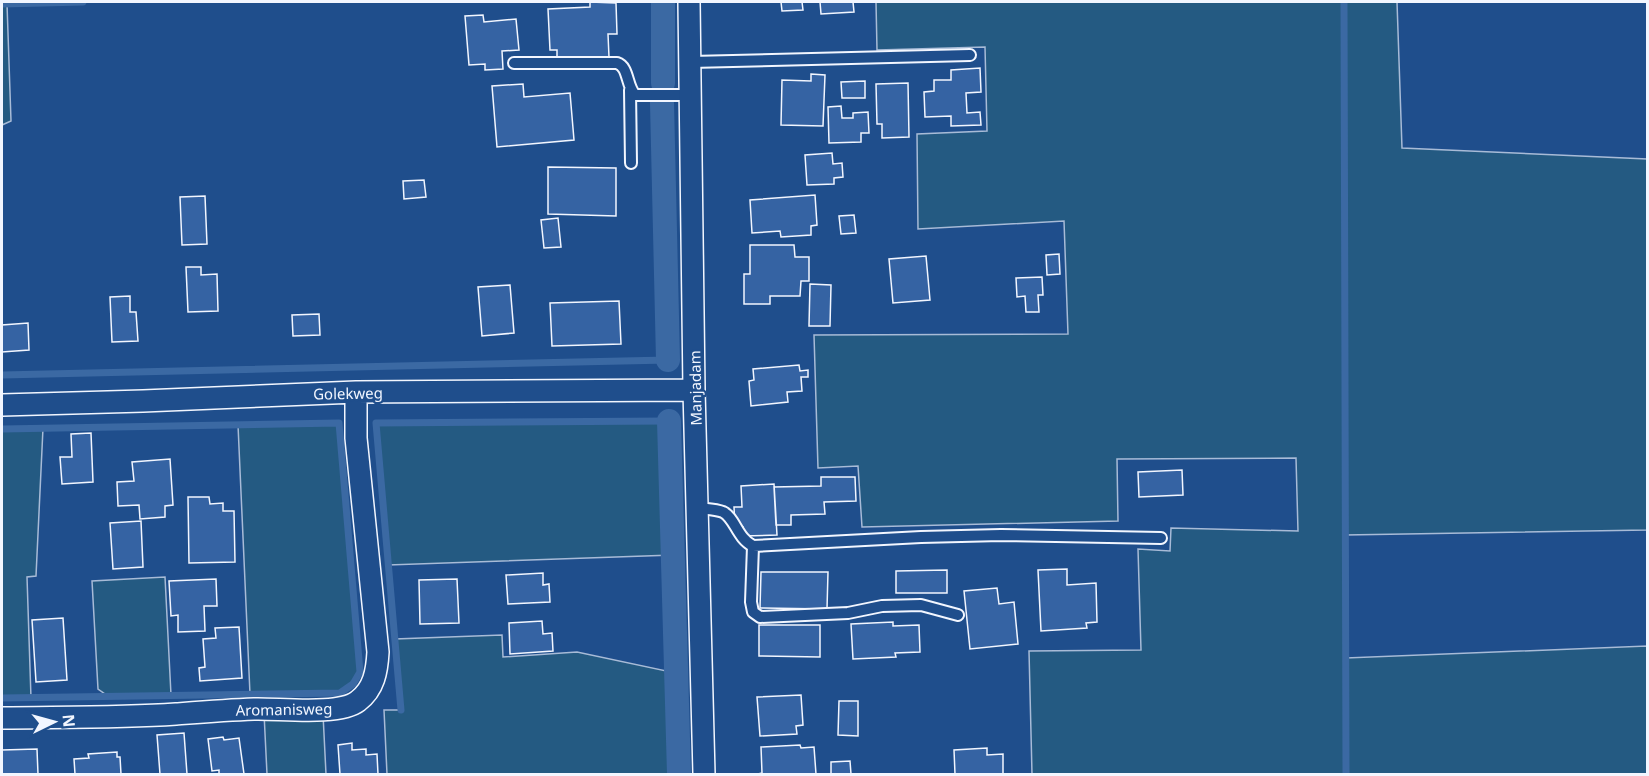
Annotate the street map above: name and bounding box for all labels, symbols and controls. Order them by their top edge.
street label: Manjadam [684,350,706,426]
street label: Golekweg [313,382,383,404]
north arrow [24,692,84,752]
street label: Aromanisweg [235,698,333,720]
text: N [57,713,80,728]

